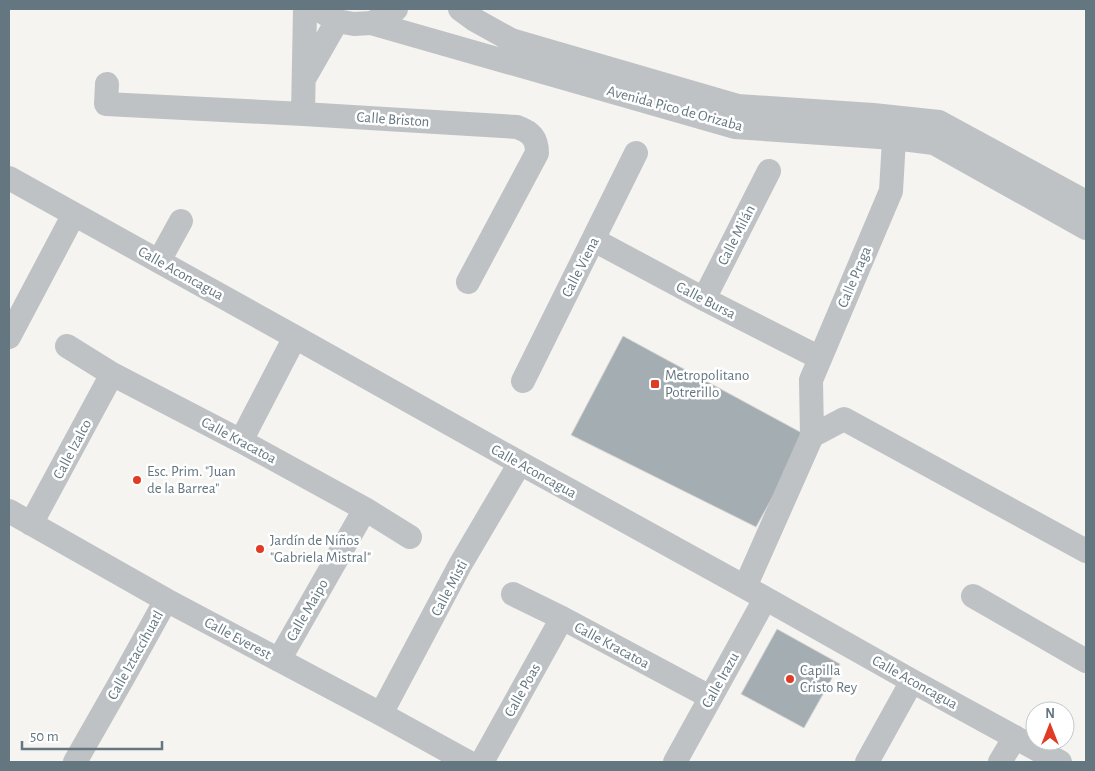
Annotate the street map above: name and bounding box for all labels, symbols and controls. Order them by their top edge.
street label: Avenida Pico de Orizaba [605,83,744,134]
street label: Calle Briston [356,109,430,130]
street label: Calle Milán [715,203,758,268]
street label: Calle Viena [559,235,602,300]
street label: Calle Aconcagua [136,244,226,303]
street label: Calle Praga [835,244,874,310]
street label: Calle Bursa [674,279,738,322]
place label: Metropolitano Potrerillo [665,368,749,400]
marker: Metropolitano Potrerillo [649,378,661,390]
street label: Calle Kracatoa [199,414,279,466]
street label: Calle Izalco [50,417,94,482]
street label: Calle Aconcagua [489,442,579,501]
place label: Esc. Prim. "Juan de la Barrea" [147,464,236,496]
marker: Esc. Prim. "Juan de la Barrea" [131,474,143,486]
place label: Jardín de Niños "Gabriela Mistral" [270,533,371,565]
marker: Jardín de Niños "Gabriela Mistral" [254,543,266,555]
street label: Calle Misti [429,558,470,619]
street label: Calle Maipo [284,577,331,644]
street label: Calle Iztaccíhuatl [105,608,166,702]
street label: Calle Everest [202,615,274,662]
street label: Calle Kracatoa [572,619,652,671]
street label: Calle Irazu [699,650,742,710]
street label: Calle Aconcagua [870,653,960,712]
street label: Calle Poas [502,661,543,719]
place label: Capilla Cristo Rey [800,663,858,695]
marker: Capilla Cristo Rey [784,673,796,685]
north arrow [1025,701,1075,751]
text: N [1045,707,1055,721]
scale bar [22,718,162,750]
text: 50 m [30,729,59,744]

